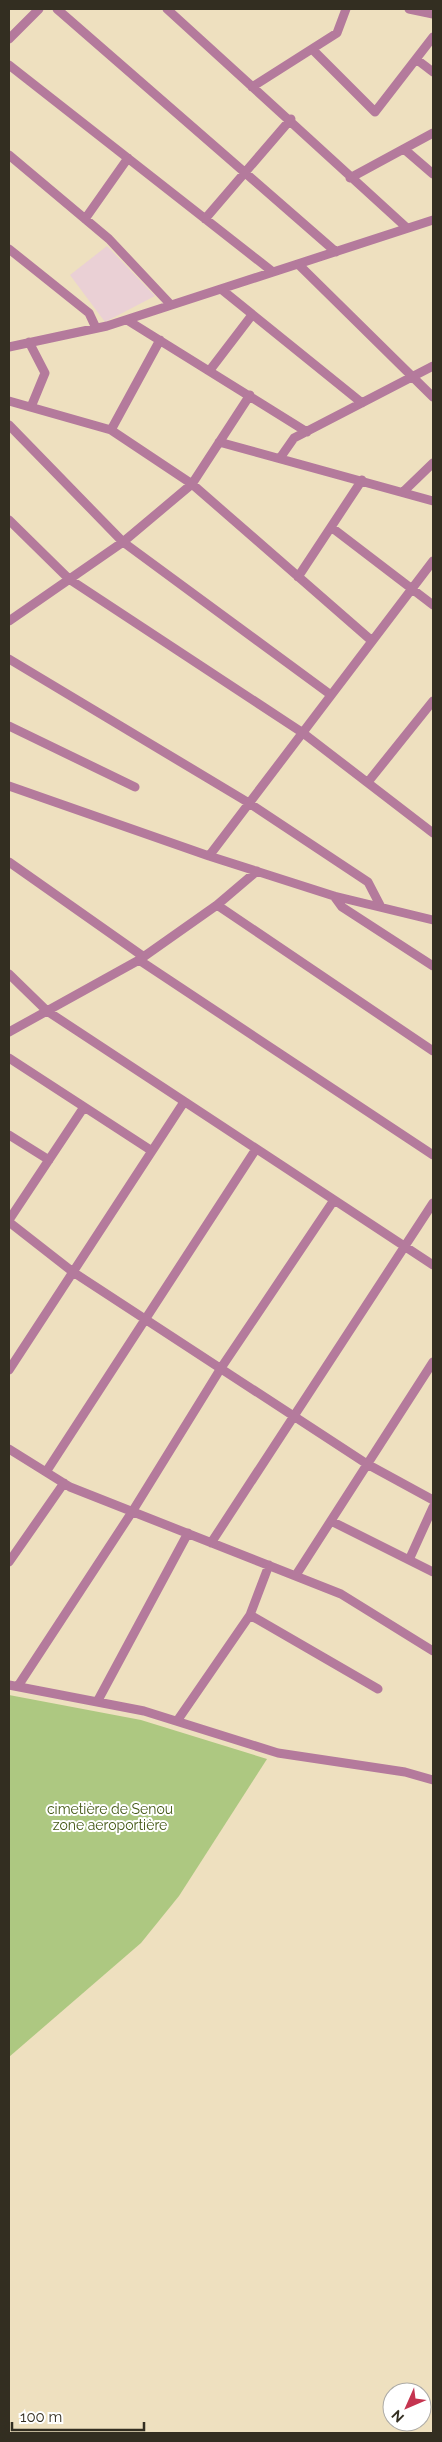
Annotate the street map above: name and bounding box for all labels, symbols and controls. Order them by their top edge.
park label: cimetière de Senou zone aeroportière [47,1801,173,1833]
north arrow [382,2382,432,2432]
scale bar [12,2400,145,2432]
text: N [388,2407,407,2426]
text: 100 m [20,2408,62,2426]

